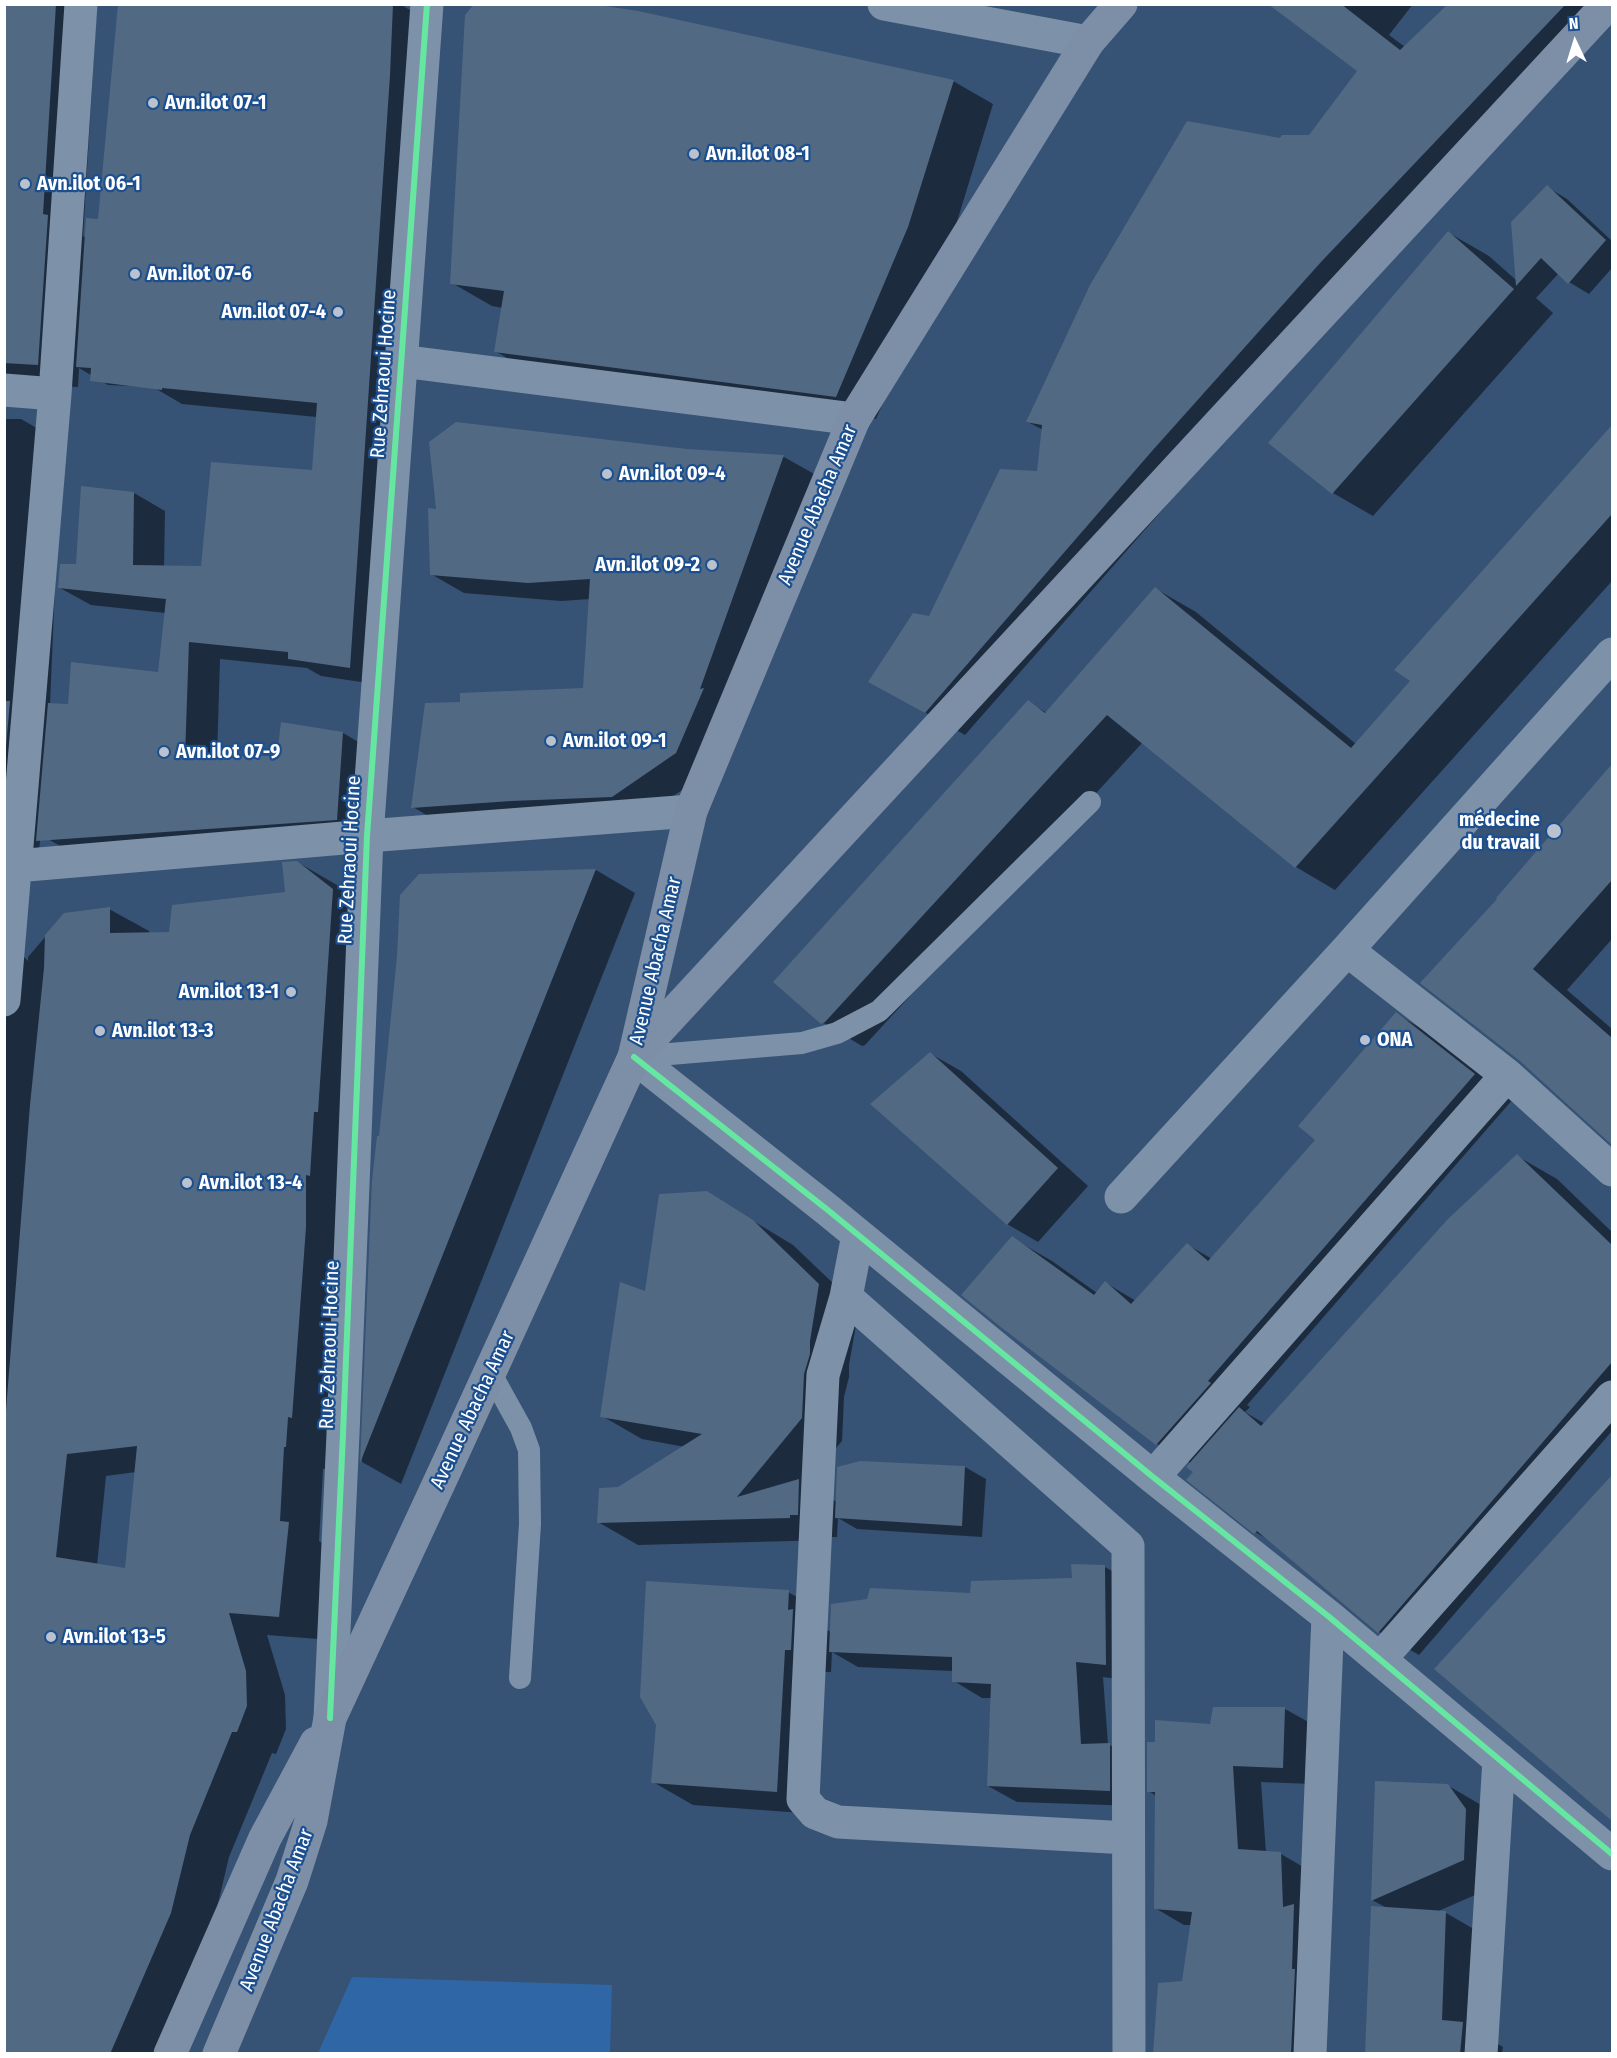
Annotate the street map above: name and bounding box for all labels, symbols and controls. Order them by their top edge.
north arrow [1545,12,1605,72]
text: N [1568,14,1579,33]
place label: Avn.ilot 07-1 [165,91,266,115]
marker: Avn.ilot 07-1 [146,96,160,110]
place label: Avn.ilot 08-1 [706,142,810,166]
marker: Avn.ilot 08-1 [687,147,701,161]
place label: Avn.ilot 06-1 [37,172,141,196]
marker: Avn.ilot 06-1 [18,177,32,191]
place label: Avn.ilot 07-6 [147,262,252,286]
marker: Avn.ilot 07-6 [128,267,142,281]
street label: Rue Zehraoui Hocine [366,289,402,459]
place label: Avn.ilot 07-4 [222,300,326,324]
marker: Avn.ilot 07-4 [331,305,345,319]
street label: Avenue Abacha Amar [773,421,863,589]
place label: Avn.ilot 09-4 [619,462,725,486]
marker: Avn.ilot 09-4 [600,467,614,481]
place label: Avn.ilot 09-2 [595,553,700,577]
marker: Avn.ilot 09-2 [705,558,719,572]
place label: Avn.ilot 09-1 [563,729,666,753]
marker: Avn.ilot 09-1 [544,734,558,748]
place label: Avn.ilot 07-9 [176,740,280,764]
marker: Avn.ilot 07-9 [157,745,171,759]
street label: Rue Zehraoui Hocine [334,775,366,945]
place label: médecine du travail [1459,808,1540,855]
marker: médecine du travail [1545,822,1563,840]
street label: Avenue Abacha Amar [625,875,687,1047]
place label: Avn.ilot 13-1 [179,980,279,1004]
marker: Avn.ilot 13-1 [284,985,298,999]
place label: Avn.ilot 13-3 [112,1019,213,1043]
marker: Avn.ilot 13-3 [93,1024,107,1038]
place label: ONA [1377,1028,1412,1052]
marker: ONA [1358,1033,1372,1047]
place label: Avn.ilot 13-4 [199,1171,302,1195]
marker: Avn.ilot 13-4 [180,1176,194,1190]
street label: Rue Zehraoui Hocine [315,1260,345,1430]
street label: Avenue Abacha Amar [426,1327,520,1493]
place label: Avn.ilot 13-5 [63,1625,166,1649]
marker: Avn.ilot 13-5 [44,1630,58,1644]
street label: Avenue Abacha Amar [235,1825,319,1995]

